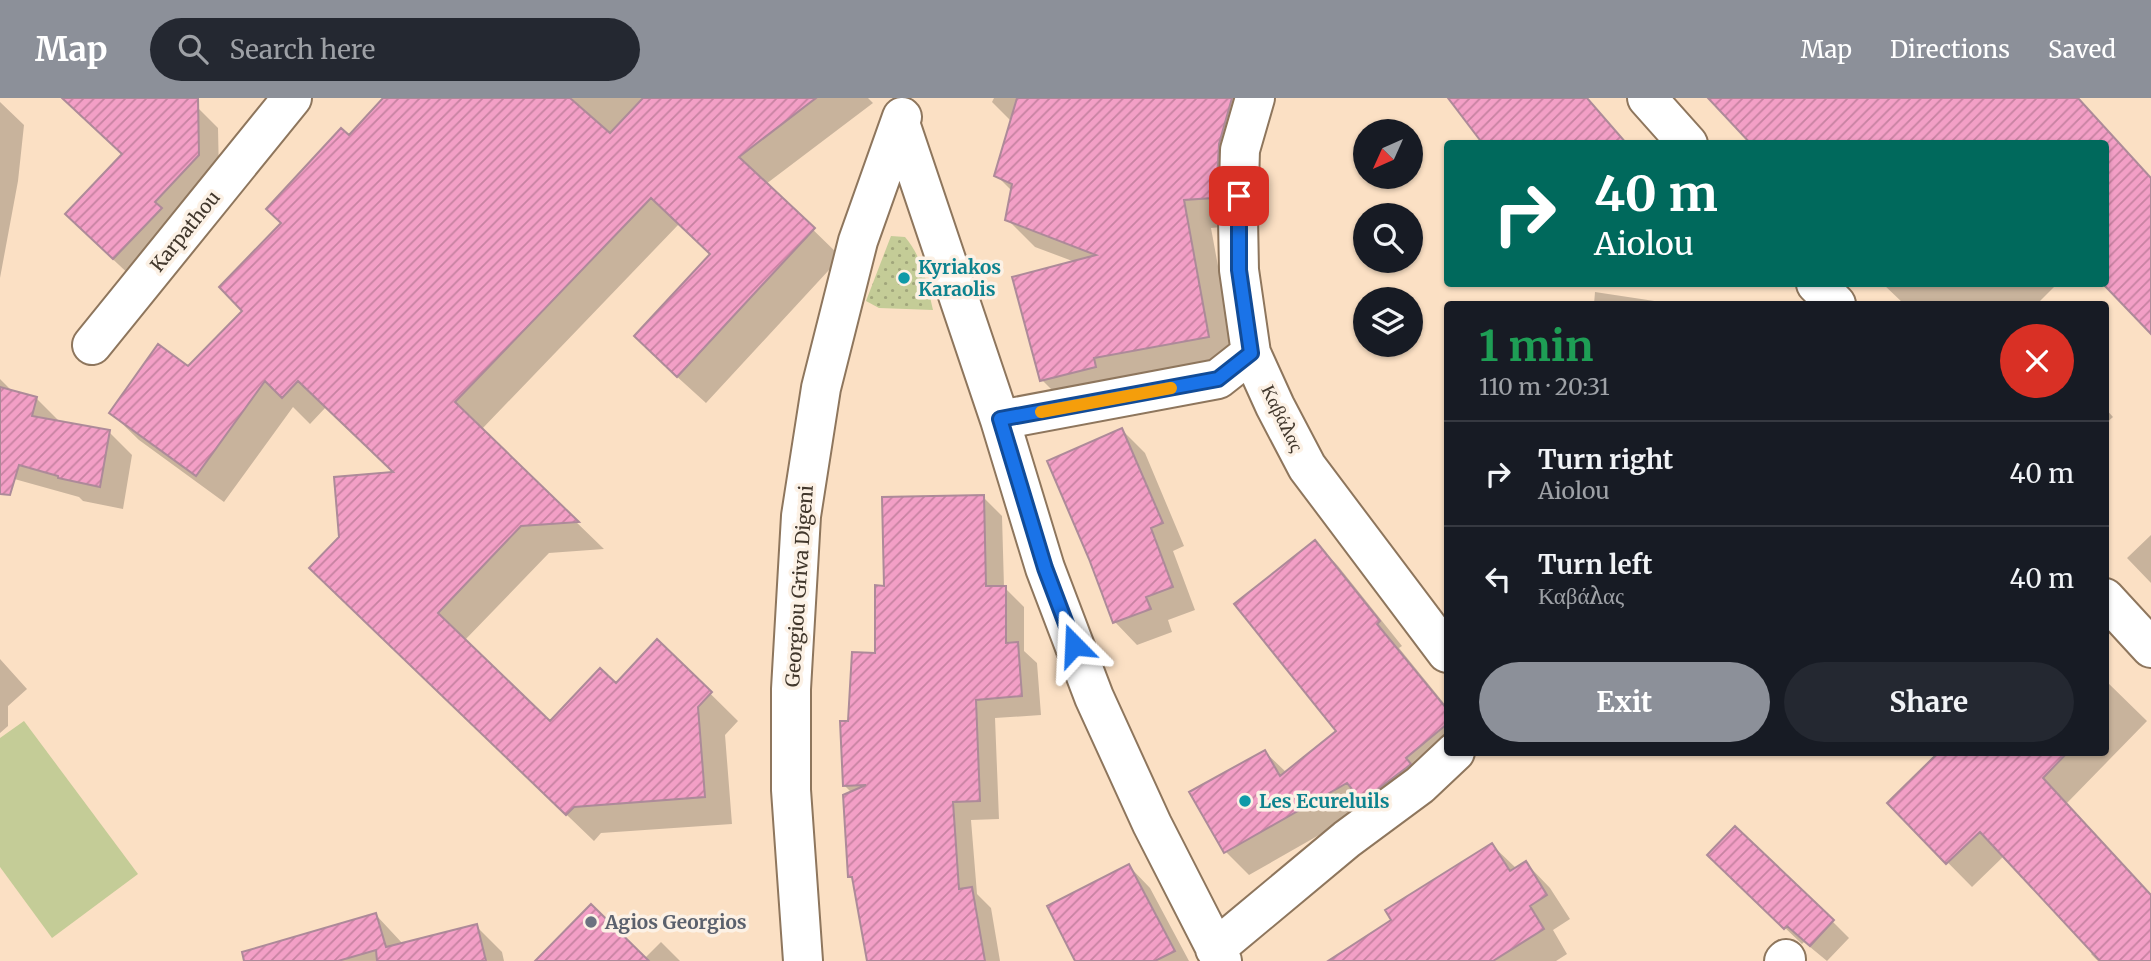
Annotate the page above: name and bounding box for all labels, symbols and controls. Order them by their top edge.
search box [150,18,640,81]
text: Map [35,29,108,70]
icon: search [174,30,212,68]
text: Search here [230,33,375,66]
text: Map [1801,34,1852,65]
text: Directions [1890,34,2010,65]
text: Saved [2048,34,2116,65]
north arrow [1353,119,1423,189]
map controls [1353,119,1423,357]
text: 40 m [1594,163,1718,224]
pin [1209,166,1269,226]
icon: right [1479,168,1570,259]
icon: arrive [1220,177,1258,215]
street label: Karpathou [145,186,225,276]
button: search [1353,203,1423,273]
text: Aiolou [1594,224,1694,264]
place label: Kyriakos Karaolis [918,255,1001,301]
marker: Kyriakos Karaolis [896,270,912,286]
button: layers [1353,287,1423,357]
text: 1 min [1479,320,1593,372]
button: close [2000,324,2074,398]
text: 110 m · 20:31 [1479,372,1610,401]
street label: Καβάλας [1257,381,1310,456]
text: Turn right [1538,443,1673,476]
icon: right [1479,455,1517,493]
text: 40 m [2010,457,2074,490]
text: Aiolou [1538,476,1610,505]
street label: Georgiou Griva Digeni [780,484,818,688]
text: Turn left [1538,548,1652,581]
icon: left [1479,560,1517,598]
text: 40 m [2010,562,2074,595]
text: Καβάλας [1538,581,1624,610]
position arrow [1037,608,1111,682]
button: Exit [1479,662,1770,742]
button: Share [1784,662,2074,742]
place label: Les Ecureluils [1259,789,1390,813]
marker: Les Ecureluils [1237,793,1253,809]
place label: Agios Georgios [604,910,747,934]
marker: Agios Georgios [583,914,599,930]

